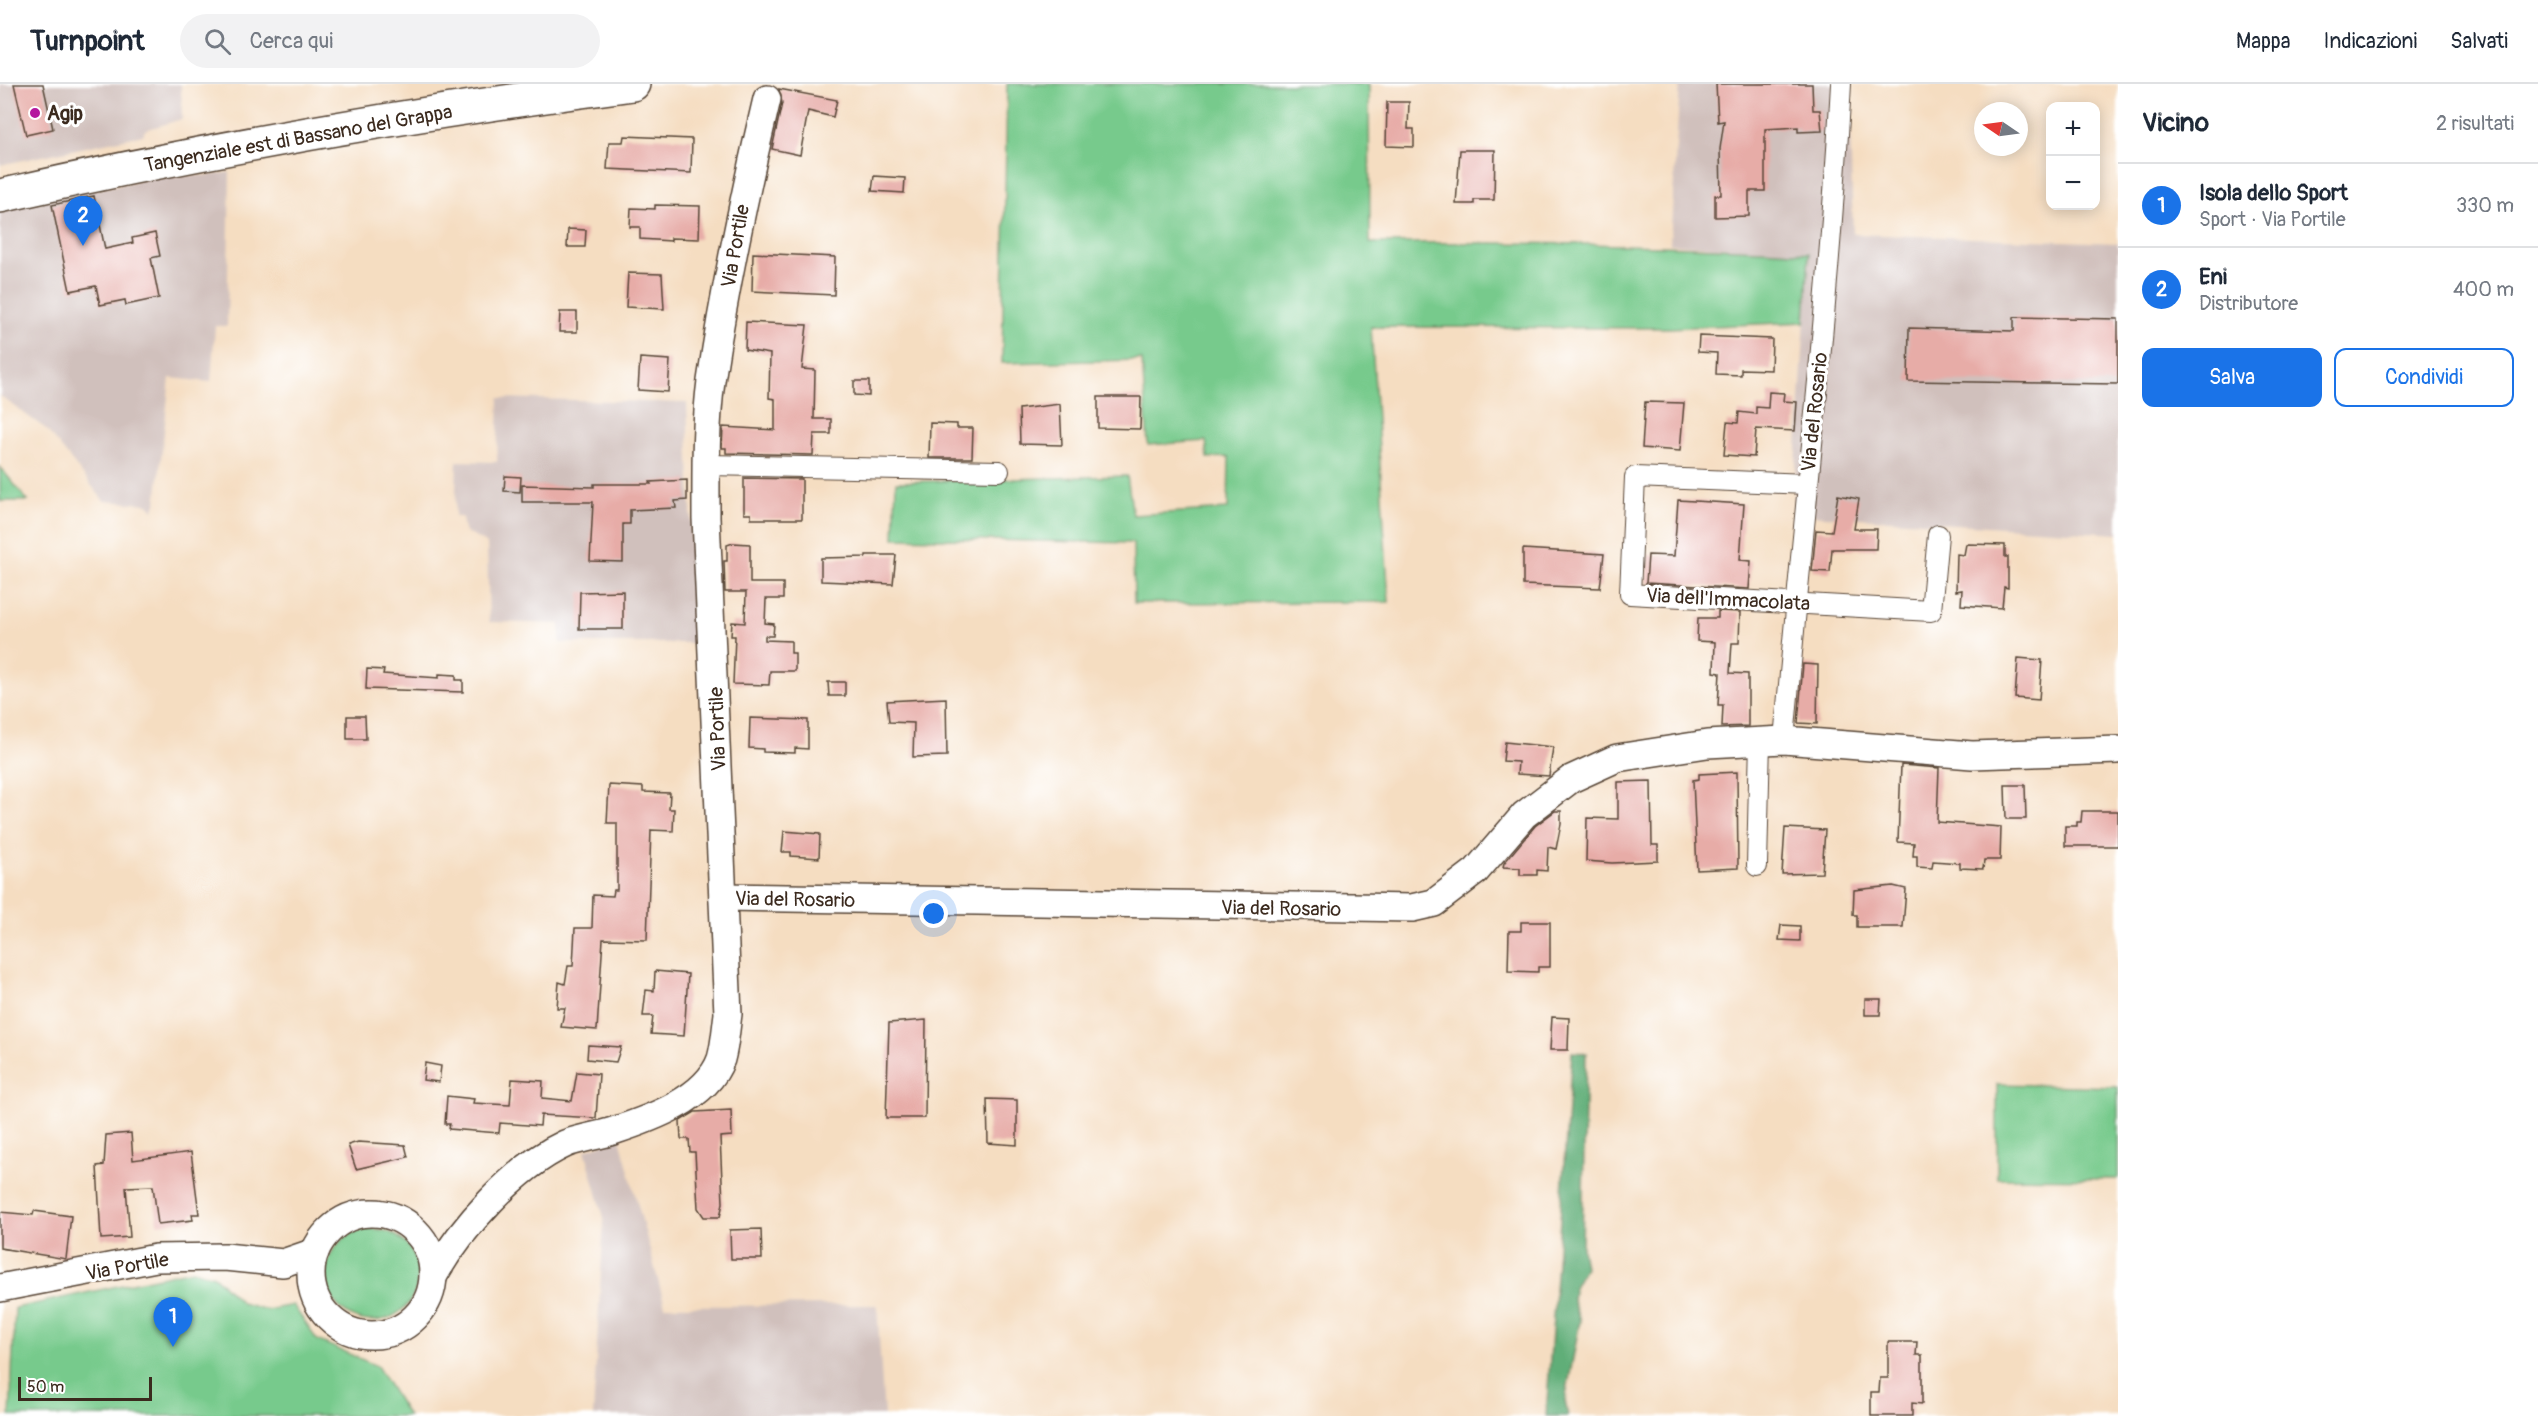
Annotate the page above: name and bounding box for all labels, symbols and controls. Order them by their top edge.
search box [180,14,600,68]
text: Turnpoint [30,24,144,59]
icon: search [201,25,234,58]
text: Cerca qui [249,27,333,55]
text: Mappa [2236,28,2291,55]
text: Indicazioni [2324,28,2417,55]
text: Salvati [2450,28,2508,55]
street label: Tangenziale est di Bassano del Grappa [142,99,454,178]
place label: Agip [47,101,84,126]
north arrow [1974,102,2028,156]
map controls [2046,102,2100,210]
button: + [2046,102,2100,156]
marker: Agip [28,106,42,120]
text: Vicino [2142,107,2209,139]
text: 2 risultati [2436,111,2514,136]
button: − [2046,156,2100,210]
text: Isola dello Sport [2199,179,2348,207]
text: 1 [2158,193,2165,218]
text: 330 m [2456,193,2514,218]
pin: 2 [64,196,103,246]
street label: Via Portile [716,202,755,290]
text: Sport · Via Portile [2199,207,2346,232]
text: Eni [2199,263,2227,291]
text: 2 [2156,277,2167,302]
text: 400 m [2453,277,2514,302]
text: Distributore [2199,291,2298,316]
button: Salva [2142,348,2322,407]
button: Condividi [2334,348,2514,407]
street label: Via del Rosario [1796,351,1833,473]
street label: Via dell'Immacolata [1645,583,1811,616]
street label: Via Portile [704,686,731,772]
street label: Via del Rosario [735,886,856,913]
street label: Via del Rosario [1221,895,1342,922]
your location [919,899,948,928]
street label: Via Portile [83,1247,171,1286]
pin: 1 [154,1298,192,1347]
scale bar [18,1374,152,1402]
text: 50 m [27,1377,64,1397]

